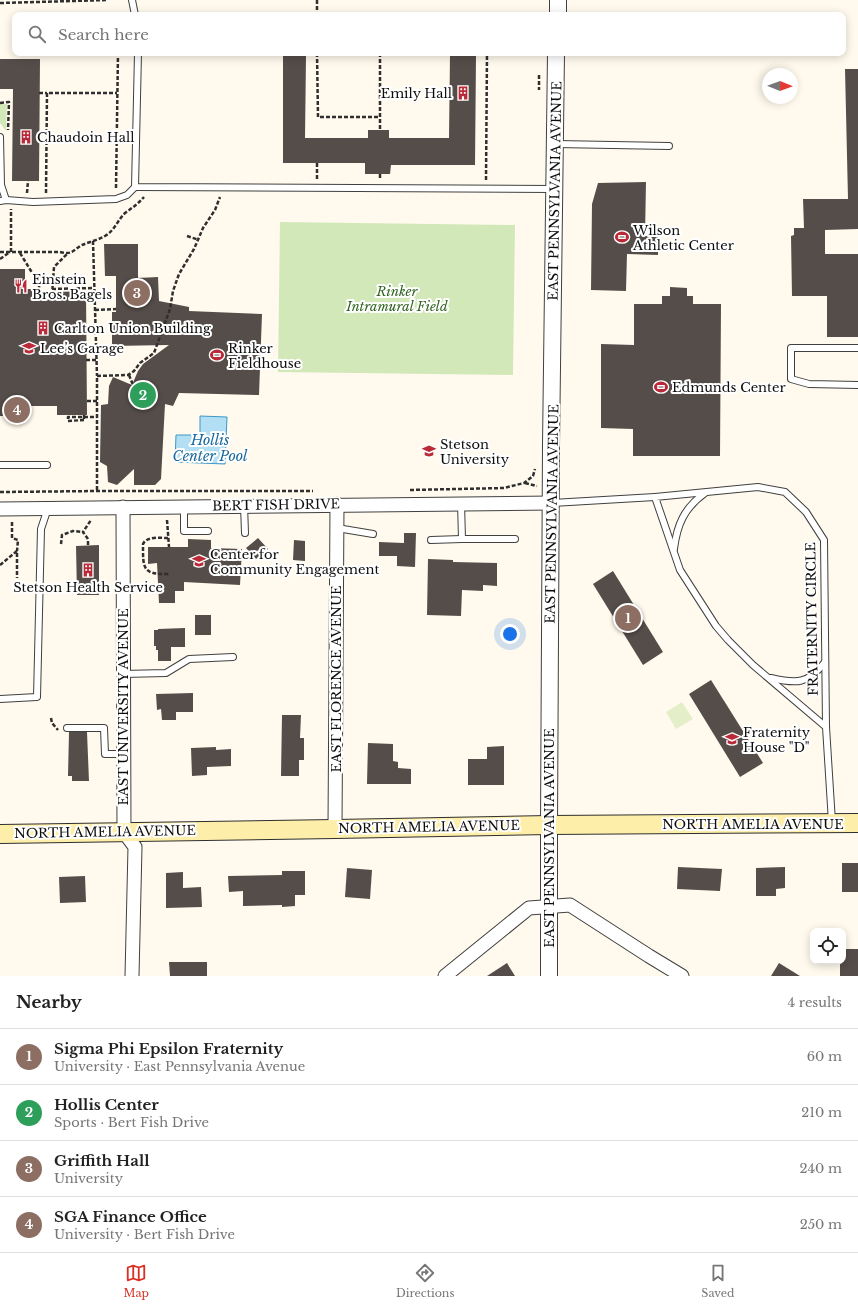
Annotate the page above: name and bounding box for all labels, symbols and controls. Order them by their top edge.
search box [12,12,846,56]
icon: search [26,23,48,45]
text: Search here [58,25,149,44]
north arrow [762,68,798,104]
street label: EAST PENNSYLVANIA AVENUE [545,81,565,301]
place label: Emily Hall [381,85,452,102]
building icon: Emily Hall [455,85,471,101]
building icon: Chaudoin Hall [18,129,34,145]
place label: Chaudoin Hall [37,129,134,146]
place label: Wilson Athletic Center [632,222,735,254]
sports icon: Wilson Athletic Center [614,229,630,245]
place label: Einstein Bros. Bagels [32,271,112,303]
restaurant icon: Einstein Bros. Bagels [13,278,29,294]
pin: 3 [124,278,150,308]
park label: Rinker Intramural Field [345,283,448,315]
building icon: Carlton Union Building [35,320,51,336]
place label: Carlton Union Building [54,320,211,337]
school or university icon: Lee’s Garage [21,340,37,356]
place label: Lee’s Garage [40,340,124,357]
place label: Rinker Fieldhouse [228,340,301,372]
sports icon: Rinker Fieldhouse [209,347,225,363]
sports icon: Edmunds Center [653,379,669,395]
place label: Edmunds Center [672,379,786,396]
pin: 2 [130,380,156,410]
pin: 4 [4,395,30,425]
street label: EAST PENNSYLVANIA AVENUE [542,404,562,624]
water label: Hollis Center Pool [173,431,248,465]
place label: Stetson University [440,436,510,468]
school or university icon: Stetson University [421,443,437,459]
street label: BERT FISH DRIVE [212,495,340,515]
street label: FRATERNITY CIRCLE [802,542,822,696]
place label: Center for Community Engagement [210,546,379,578]
school or university icon: Center for Community Engagement [191,553,207,569]
building icon: Stetson Health Service [80,562,96,578]
place label: Stetson Health Service [13,579,163,596]
street label: EAST FLORENCE AVENUE [328,585,345,773]
pin: 1 [615,603,641,633]
street label: EAST UNIVERSITY AVENUE [115,608,132,806]
your location [500,624,520,644]
place label: Fraternity House "D" [743,724,811,756]
street label: EAST PENNSYLVANIA AVENUE [541,728,558,948]
school or university icon: Fraternity House "D" [724,731,740,747]
street label: NORTH AMELIA AVENUE [662,816,844,833]
street label: NORTH AMELIA AVENUE [338,817,520,837]
street label: NORTH AMELIA AVENUE [14,822,196,842]
map controls [810,928,846,964]
button: locate [810,928,846,964]
text: Nearby [16,992,82,1013]
text: 4 results [788,994,842,1011]
text: Sigma Phi Epsilon Fraternity [54,1039,283,1058]
text: 1 [26,1048,32,1065]
text: 60 m [807,1048,842,1065]
text: University · East Pennsylvania Avenue [54,1058,305,1075]
text: Hollis Center [54,1095,159,1114]
text: 2 [25,1104,33,1121]
text: 210 m [801,1104,842,1121]
text: Sports · Bert Fish Drive [54,1114,209,1131]
text: Griffith Hall [54,1151,150,1170]
text: 3 [25,1160,33,1177]
text: 240 m [799,1160,842,1177]
text: University [54,1170,123,1187]
text: SGA Finance Office [54,1207,207,1226]
text: 4 [25,1216,33,1233]
text: 250 m [800,1216,842,1233]
text: University · Bert Fish Drive [54,1226,235,1243]
tab: Map [123,1262,149,1300]
tab: Directions [396,1262,454,1300]
tab: Saved [701,1262,735,1300]

